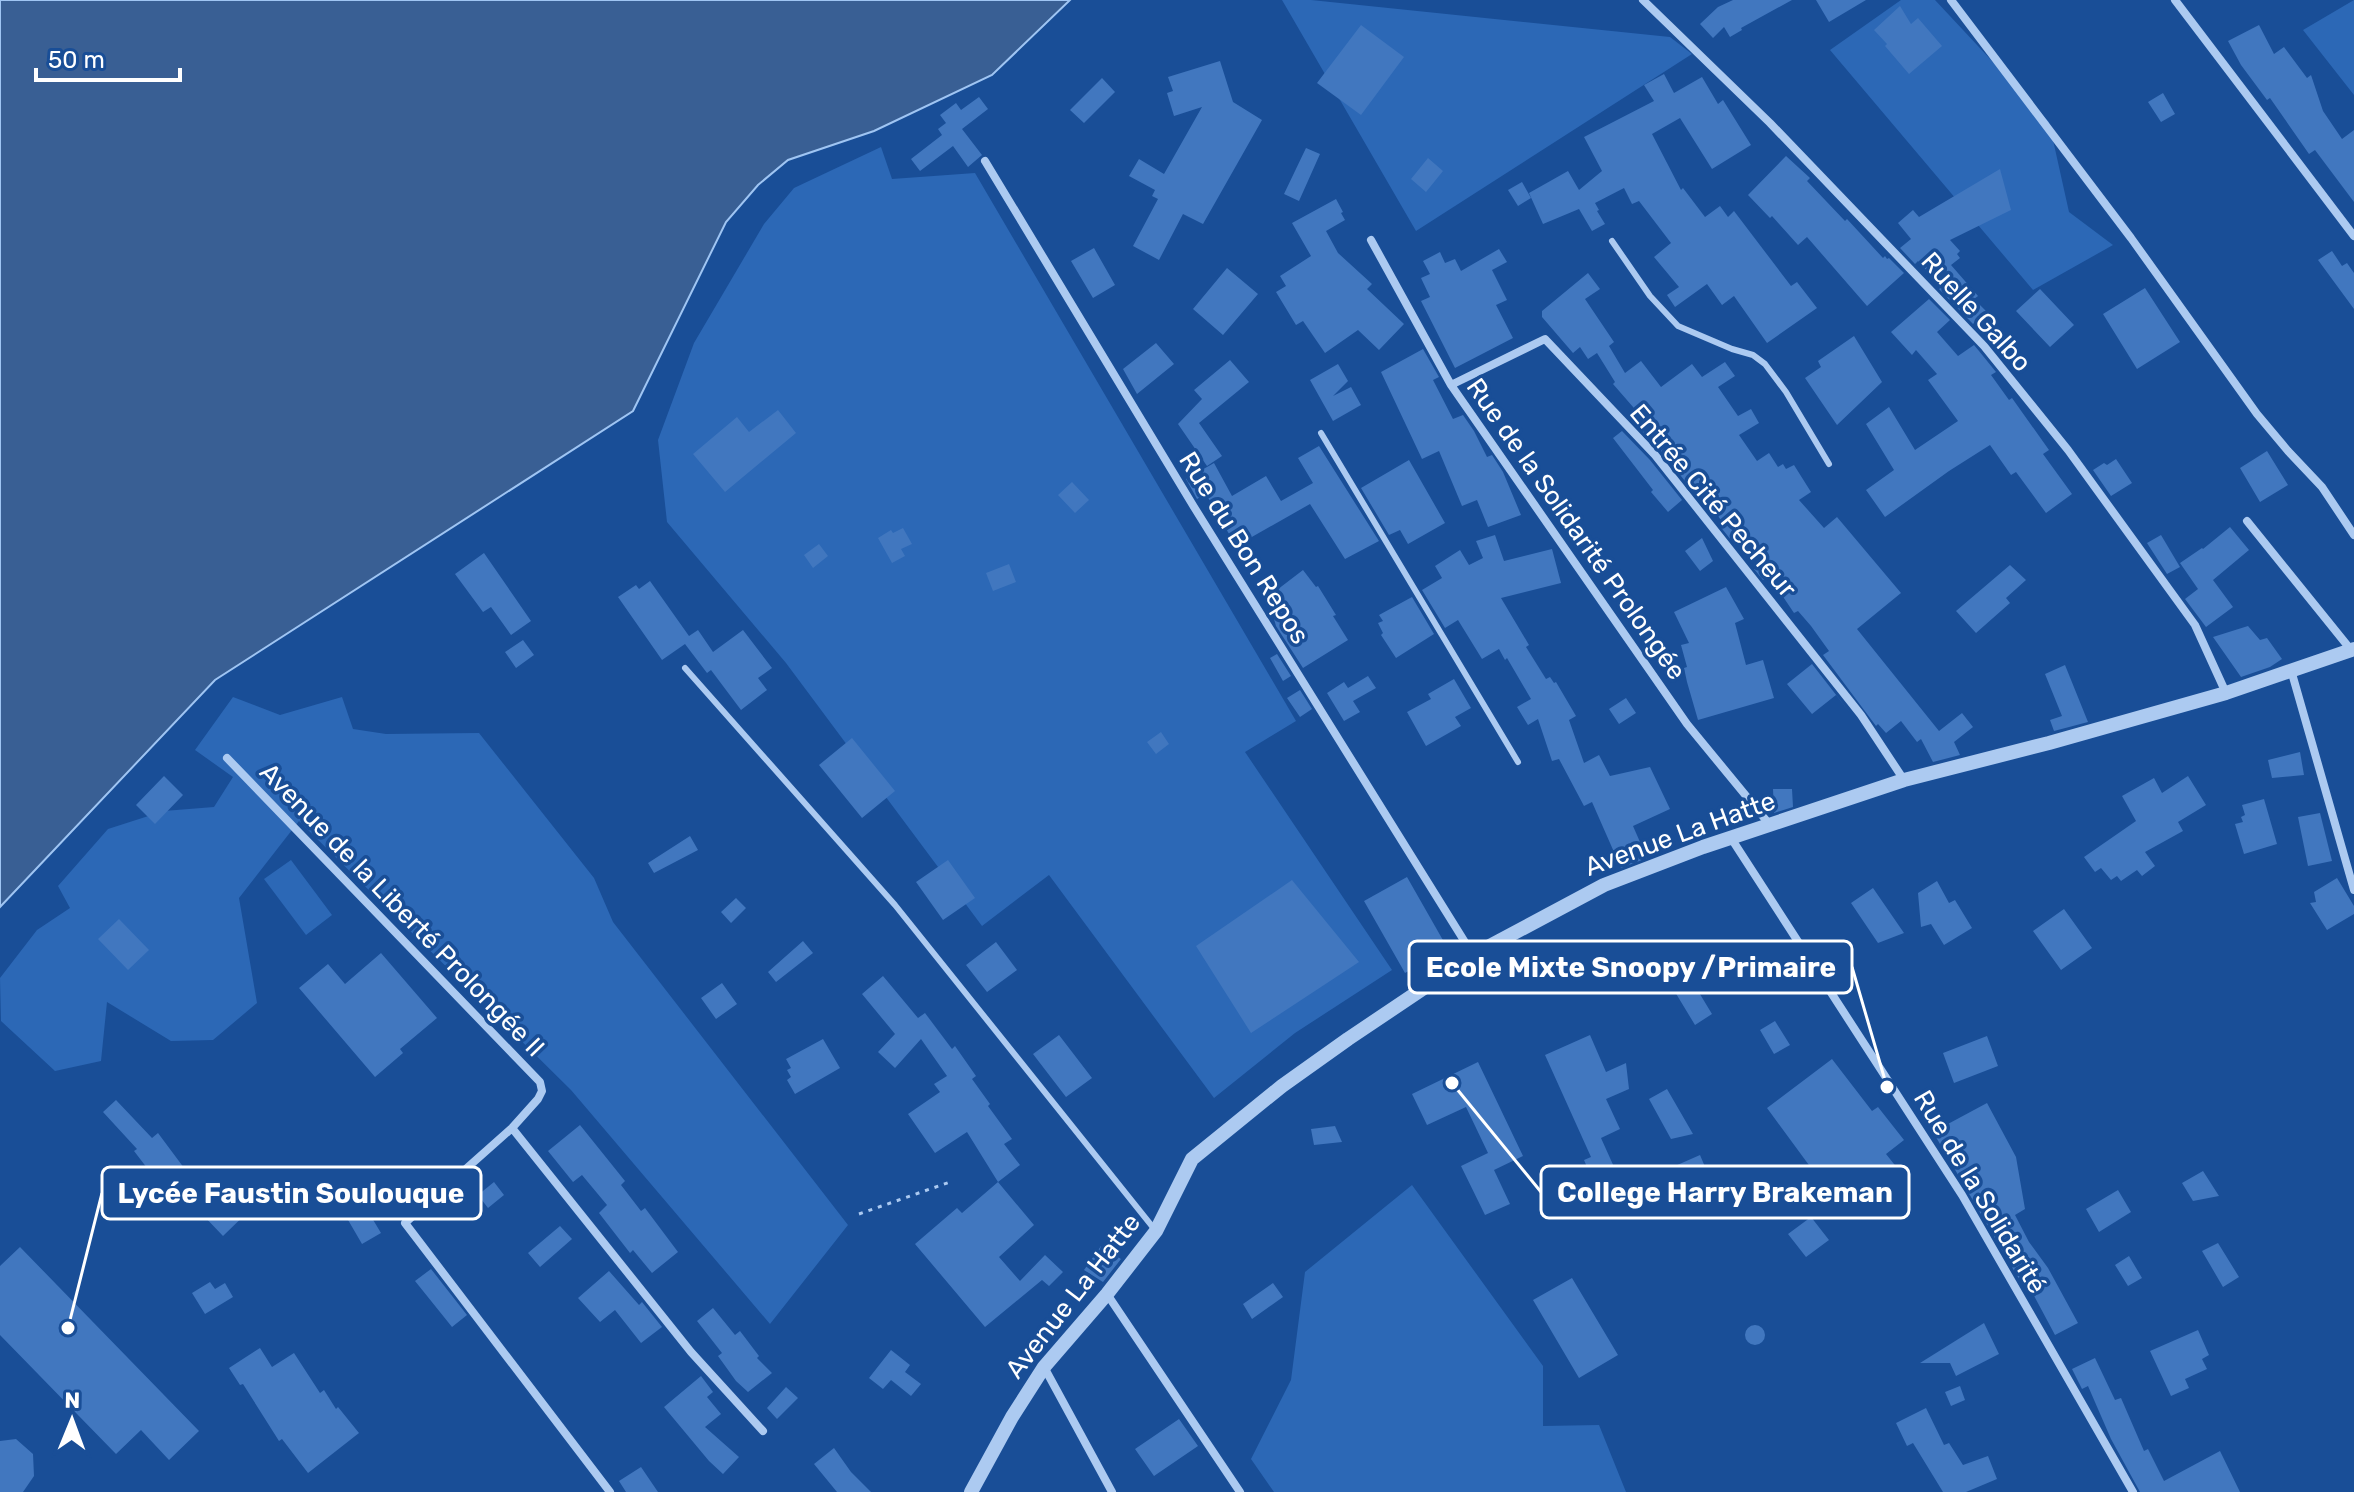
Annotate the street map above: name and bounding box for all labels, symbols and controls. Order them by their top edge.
scale bar [36,32,180,82]
text: 50 m [48,46,105,74]
street label: Ruelle Galbo [1914,246,2038,378]
street label: Rue de la Solidarité Prolongée [1460,372,1692,686]
street label: Entrée Cité Pecheur [1623,398,1803,604]
street label: Rue du Bon Repos [1172,446,1316,650]
street label: Avenue de la Liberté Prolongée II [253,757,551,1063]
street label: Avenue La Hatte [1581,785,1779,883]
callout: Ecole Mixte Snoopy /Primaire [1409,941,1852,993]
text: Ecole Mixte Snoopy /Primaire [1426,951,1836,984]
street label: Rue de la Solidarité [1907,1085,2053,1299]
callout: College Harry Brakeman [1541,1166,1909,1218]
callout: Lycée Faustin Soulouque [102,1167,481,1219]
text: College Harry Brakeman [1557,1176,1893,1209]
text: Lycée Faustin Soulouque [118,1177,464,1210]
street label: Avenue La Hatte [999,1207,1147,1385]
north arrow [32,1380,112,1460]
text: N [64,1387,80,1414]

